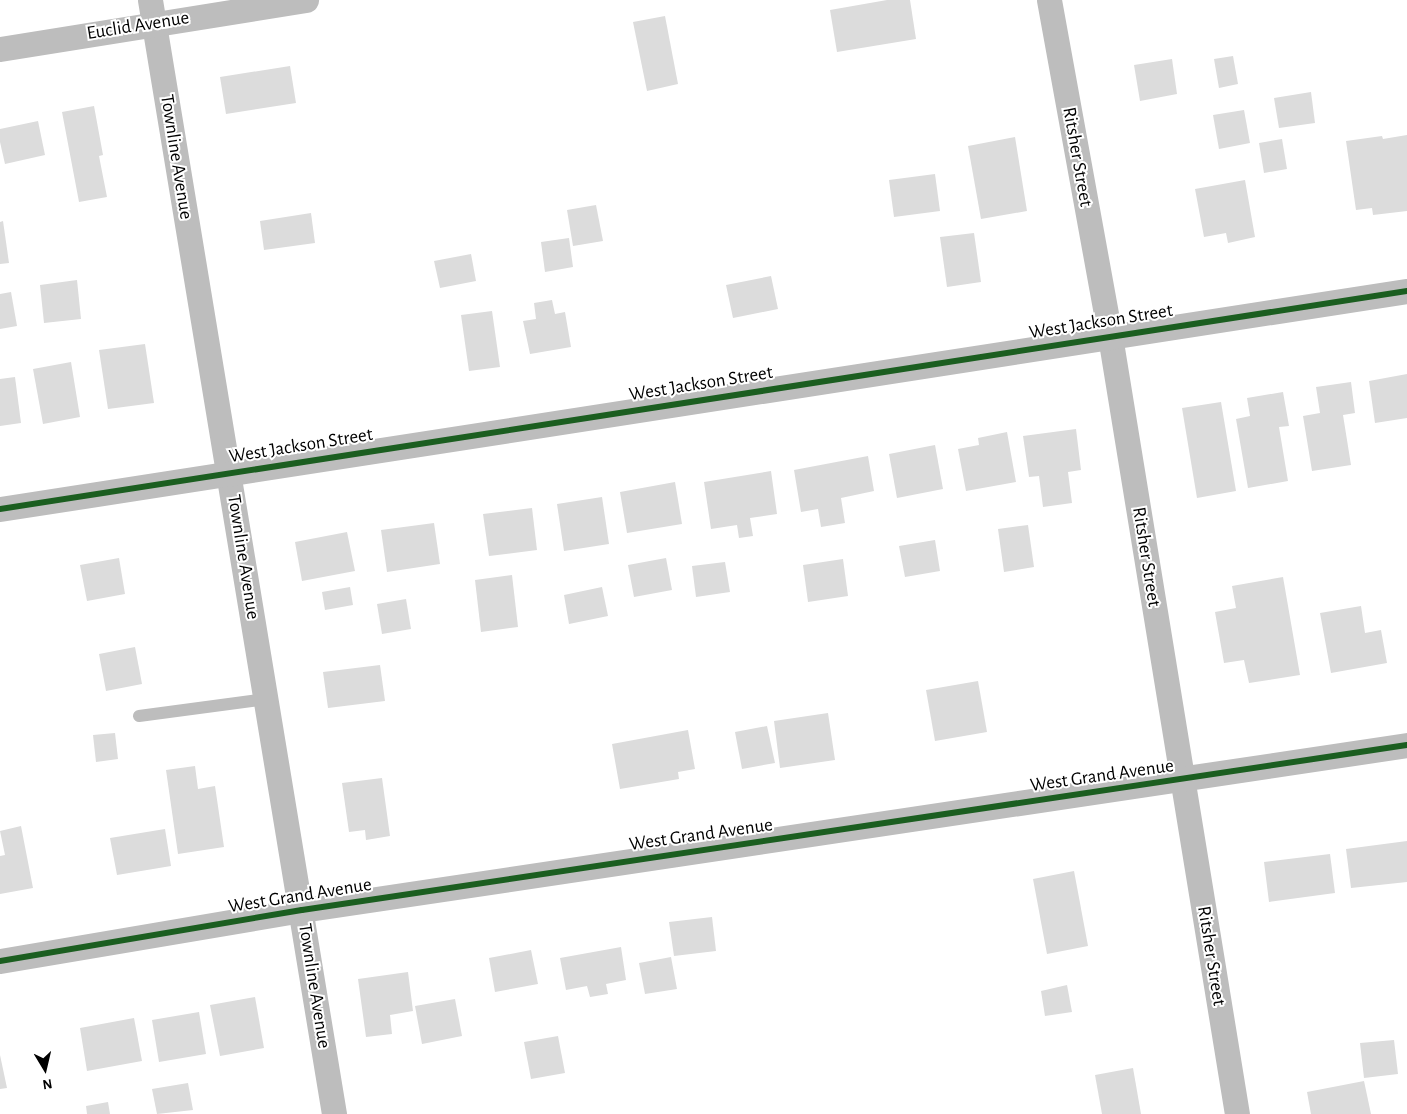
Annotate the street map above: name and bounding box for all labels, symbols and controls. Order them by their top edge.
street label: Euclid Avenue [85,7,191,45]
street label: Townline Avenue [155,93,197,221]
street label: Ritsher Street [1057,105,1097,209]
street label: West Jackson Street [1028,299,1174,345]
street label: West Jackson Street [628,361,774,407]
street label: West Jackson Street [228,423,374,469]
street label: Townline Avenue [222,493,264,621]
street label: Ritsher Street [1127,505,1165,609]
street label: West Grand Avenue [1029,755,1175,797]
street label: West Grand Avenue [628,814,774,856]
street label: West Grand Avenue [227,873,373,919]
street label: Ritsher Street [1192,904,1230,1008]
street label: Townline Avenue [293,922,335,1050]
north arrow [20,1044,70,1094]
text: N [41,1076,53,1091]

